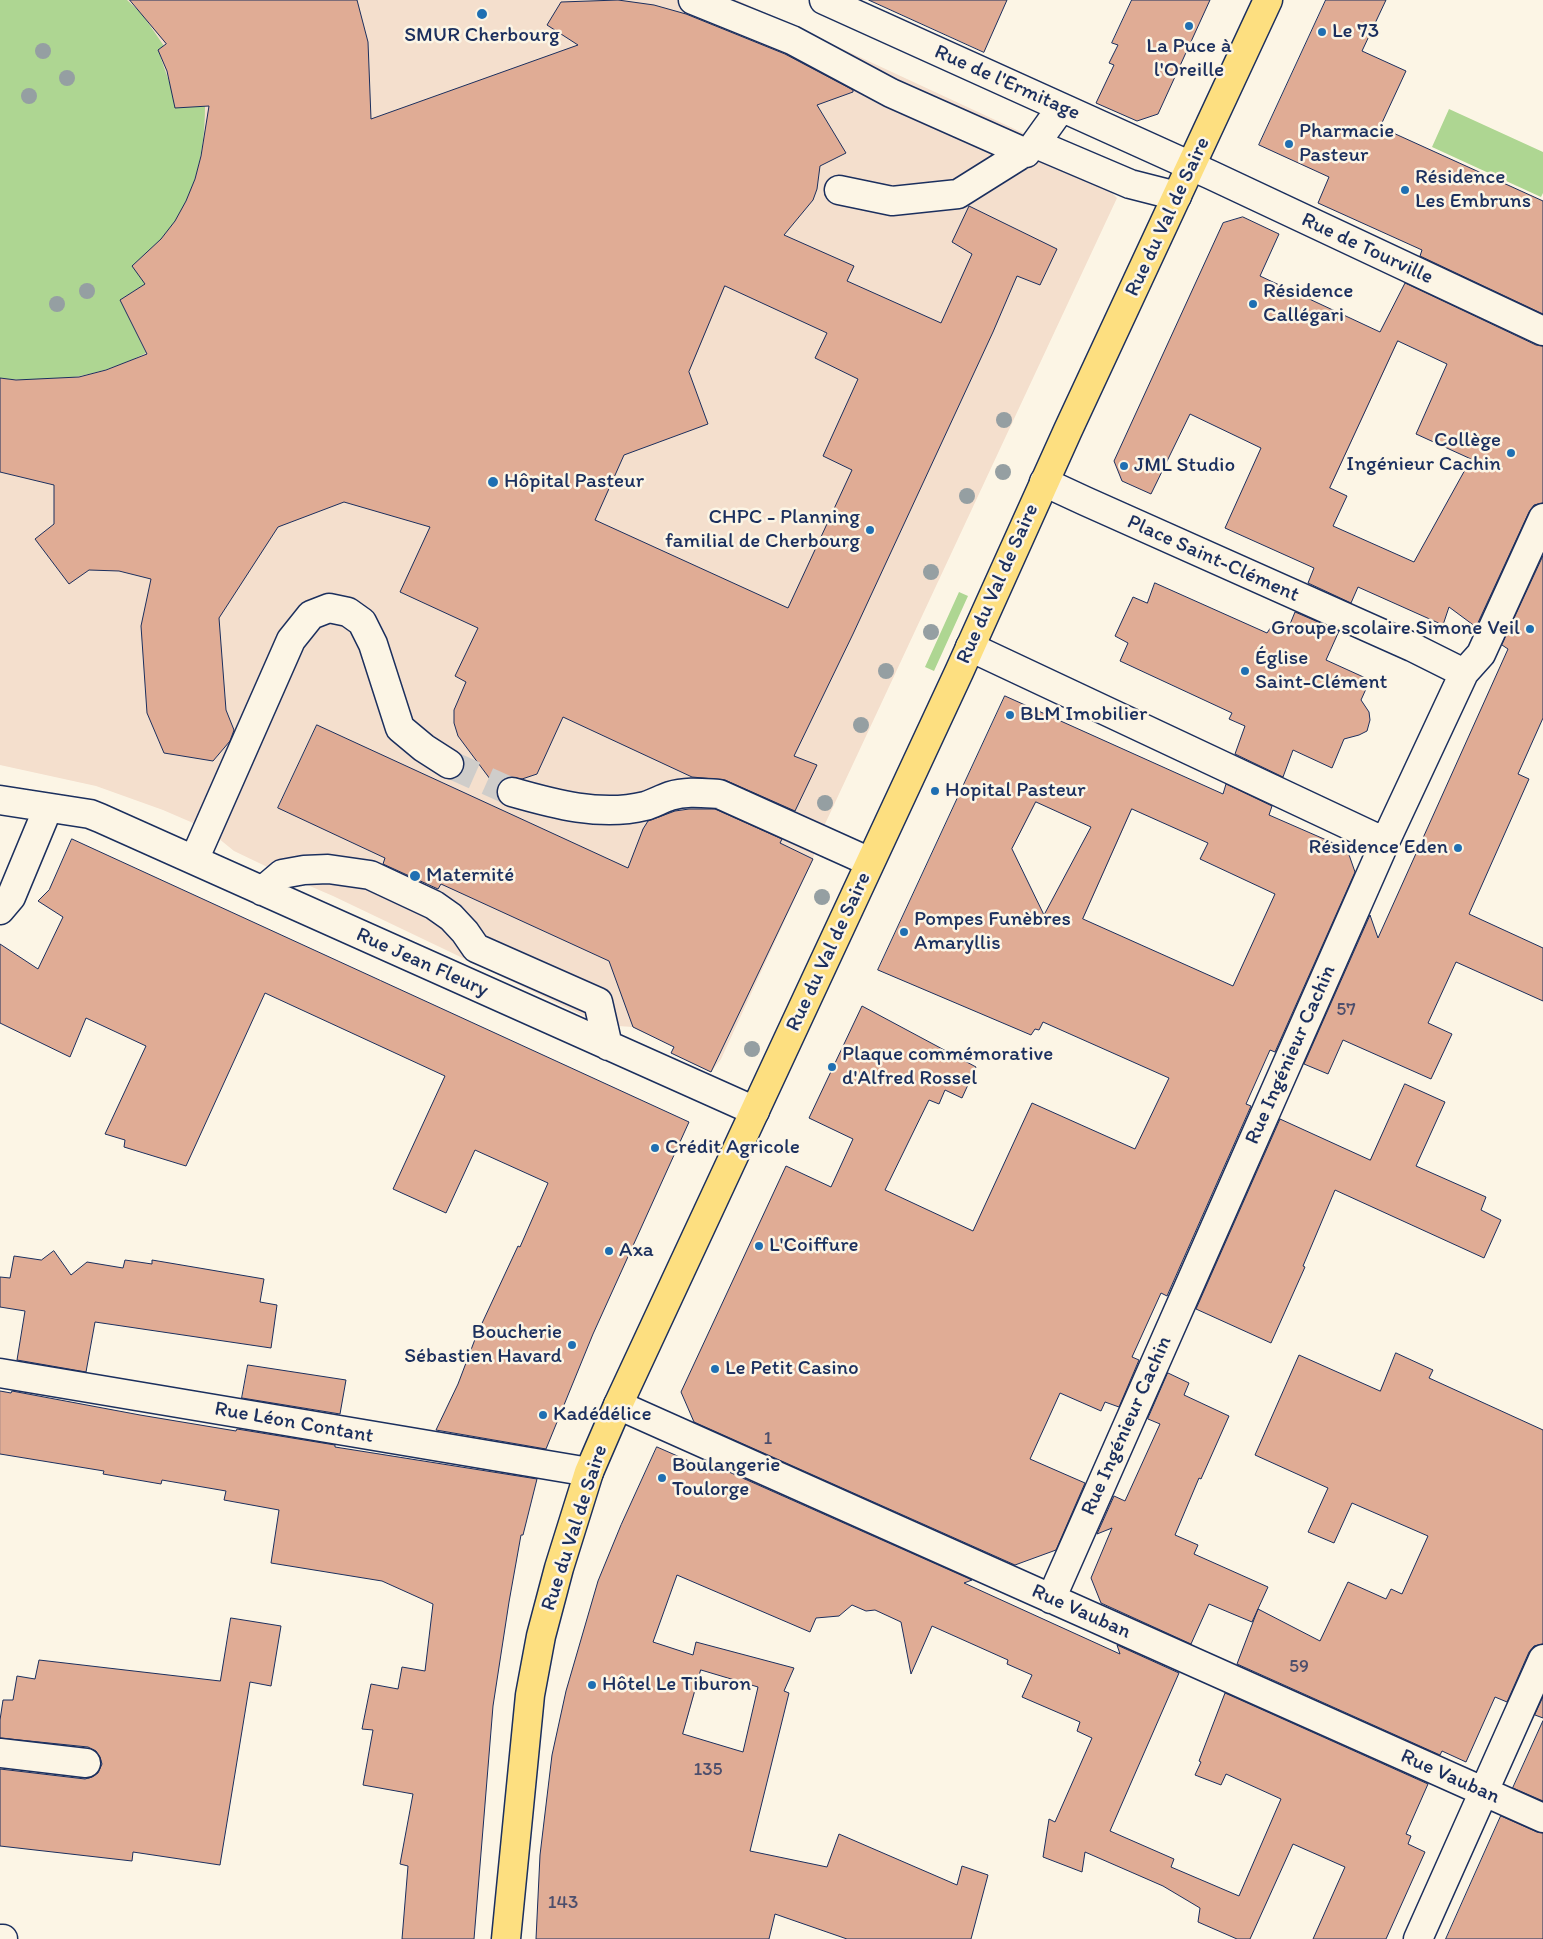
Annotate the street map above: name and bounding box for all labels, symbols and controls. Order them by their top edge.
marker: SMUR Cherbourg [475,7,489,21]
place label: Le 73 [1332,19,1379,45]
marker: La Puce à l'Oreille [1183,20,1195,32]
place label: SMUR Cherbourg [404,23,560,49]
marker: Le 73 [1316,26,1328,38]
place label: La Puce à l'Oreille [1146,34,1232,84]
street label: Rue de l'Ermitage [930,40,1084,126]
place label: Pharmacie Pasteur [1299,119,1394,169]
street label: Rue du Val de Saire [1120,133,1216,301]
marker: Pharmacie Pasteur [1283,138,1295,150]
place label: Résidence Les Embruns [1415,165,1531,215]
marker: Résidence Les Embruns [1399,184,1411,196]
street label: Rue de Tourville [1297,207,1437,291]
place label: Résidence Callégari [1263,279,1353,329]
marker: Résidence Callégari [1247,298,1259,310]
place label: Collège Ingénieur Cachin [1346,428,1501,478]
marker: Collège Ingénieur Cachin [1505,447,1517,459]
place label: JML Studio [1134,453,1235,479]
marker: JML Studio [1118,460,1130,472]
place label: Hôpital Pasteur [504,469,644,495]
marker: Hôpital Pasteur [486,475,500,489]
street label: Rue du Val de Saire [951,500,1045,668]
place label: CHPC - Planning familial de Cherbourg [665,505,860,555]
street label: Place Saint-Clément [1123,510,1303,608]
marker: CHPC - Planning familial de Cherbourg [864,524,876,536]
place label: Groupe scolaire Simone Veil [1271,616,1520,642]
marker: Groupe scolaire Simone Veil [1524,623,1536,635]
place label: Église Saint-Clément [1255,646,1387,696]
marker: Église Saint-Clément [1239,665,1251,677]
place label: BLM Imobilier [1020,702,1147,728]
marker: BLM Imobilier [1004,709,1016,721]
place label: Hopital Pasteur [945,778,1086,804]
marker: Hopital Pasteur [929,785,941,797]
place label: Résidence Eden [1309,835,1448,861]
marker: Résidence Eden [1452,842,1464,854]
place label: Maternité [426,863,514,889]
street label: Rue du Val de Saire [781,868,877,1036]
marker: Maternité [408,869,422,883]
place label: Pompes Funèbres Amaryllis [914,907,1071,957]
street label: Rue Jean Fleury [352,923,492,1003]
marker: Pompes Funèbres Amaryllis [898,926,910,938]
street label: Rue Ingénieur Cachin [1240,961,1342,1149]
house number: 57 [1336,999,1356,1021]
place label: Plaque commémorative d'Alfred Rossel [842,1042,1053,1092]
marker: Plaque commémorative d'Alfred Rossel [826,1061,838,1073]
place label: Crédit Agricole [665,1135,800,1161]
marker: Crédit Agricole [649,1142,661,1154]
place label: L'Coiffure [769,1233,858,1259]
place label: Axa [619,1238,654,1264]
marker: L'Coiffure [753,1240,765,1252]
marker: Axa [603,1245,615,1257]
place label: Boucherie Sébastien Havard [404,1320,562,1370]
street label: Rue Ingénieur Cachin [1076,1332,1178,1520]
marker: Boucherie Sébastien Havard [566,1339,578,1351]
place label: Le Petit Casino [725,1356,859,1382]
marker: Le Petit Casino [709,1363,721,1375]
street label: Rue Léon Contant [213,1397,375,1449]
place label: Kadédélice [553,1402,652,1428]
marker: Kadédélice [537,1409,549,1421]
house number: 1 [764,1428,772,1450]
street label: Rue du Val de Saire [536,1442,614,1614]
place label: Boulangerie Toulorge [672,1453,780,1503]
marker: Boulangerie Toulorge [656,1472,668,1484]
street label: Rue Vauban [1027,1579,1135,1645]
house number: 59 [1289,1656,1309,1678]
place label: Hôtel Le Tiburon [602,1672,751,1698]
marker: Hôtel Le Tiburon [586,1679,598,1691]
street label: Rue Vauban [1396,1744,1504,1810]
house number: 135 [693,1759,723,1781]
house number: 143 [548,1892,578,1914]

